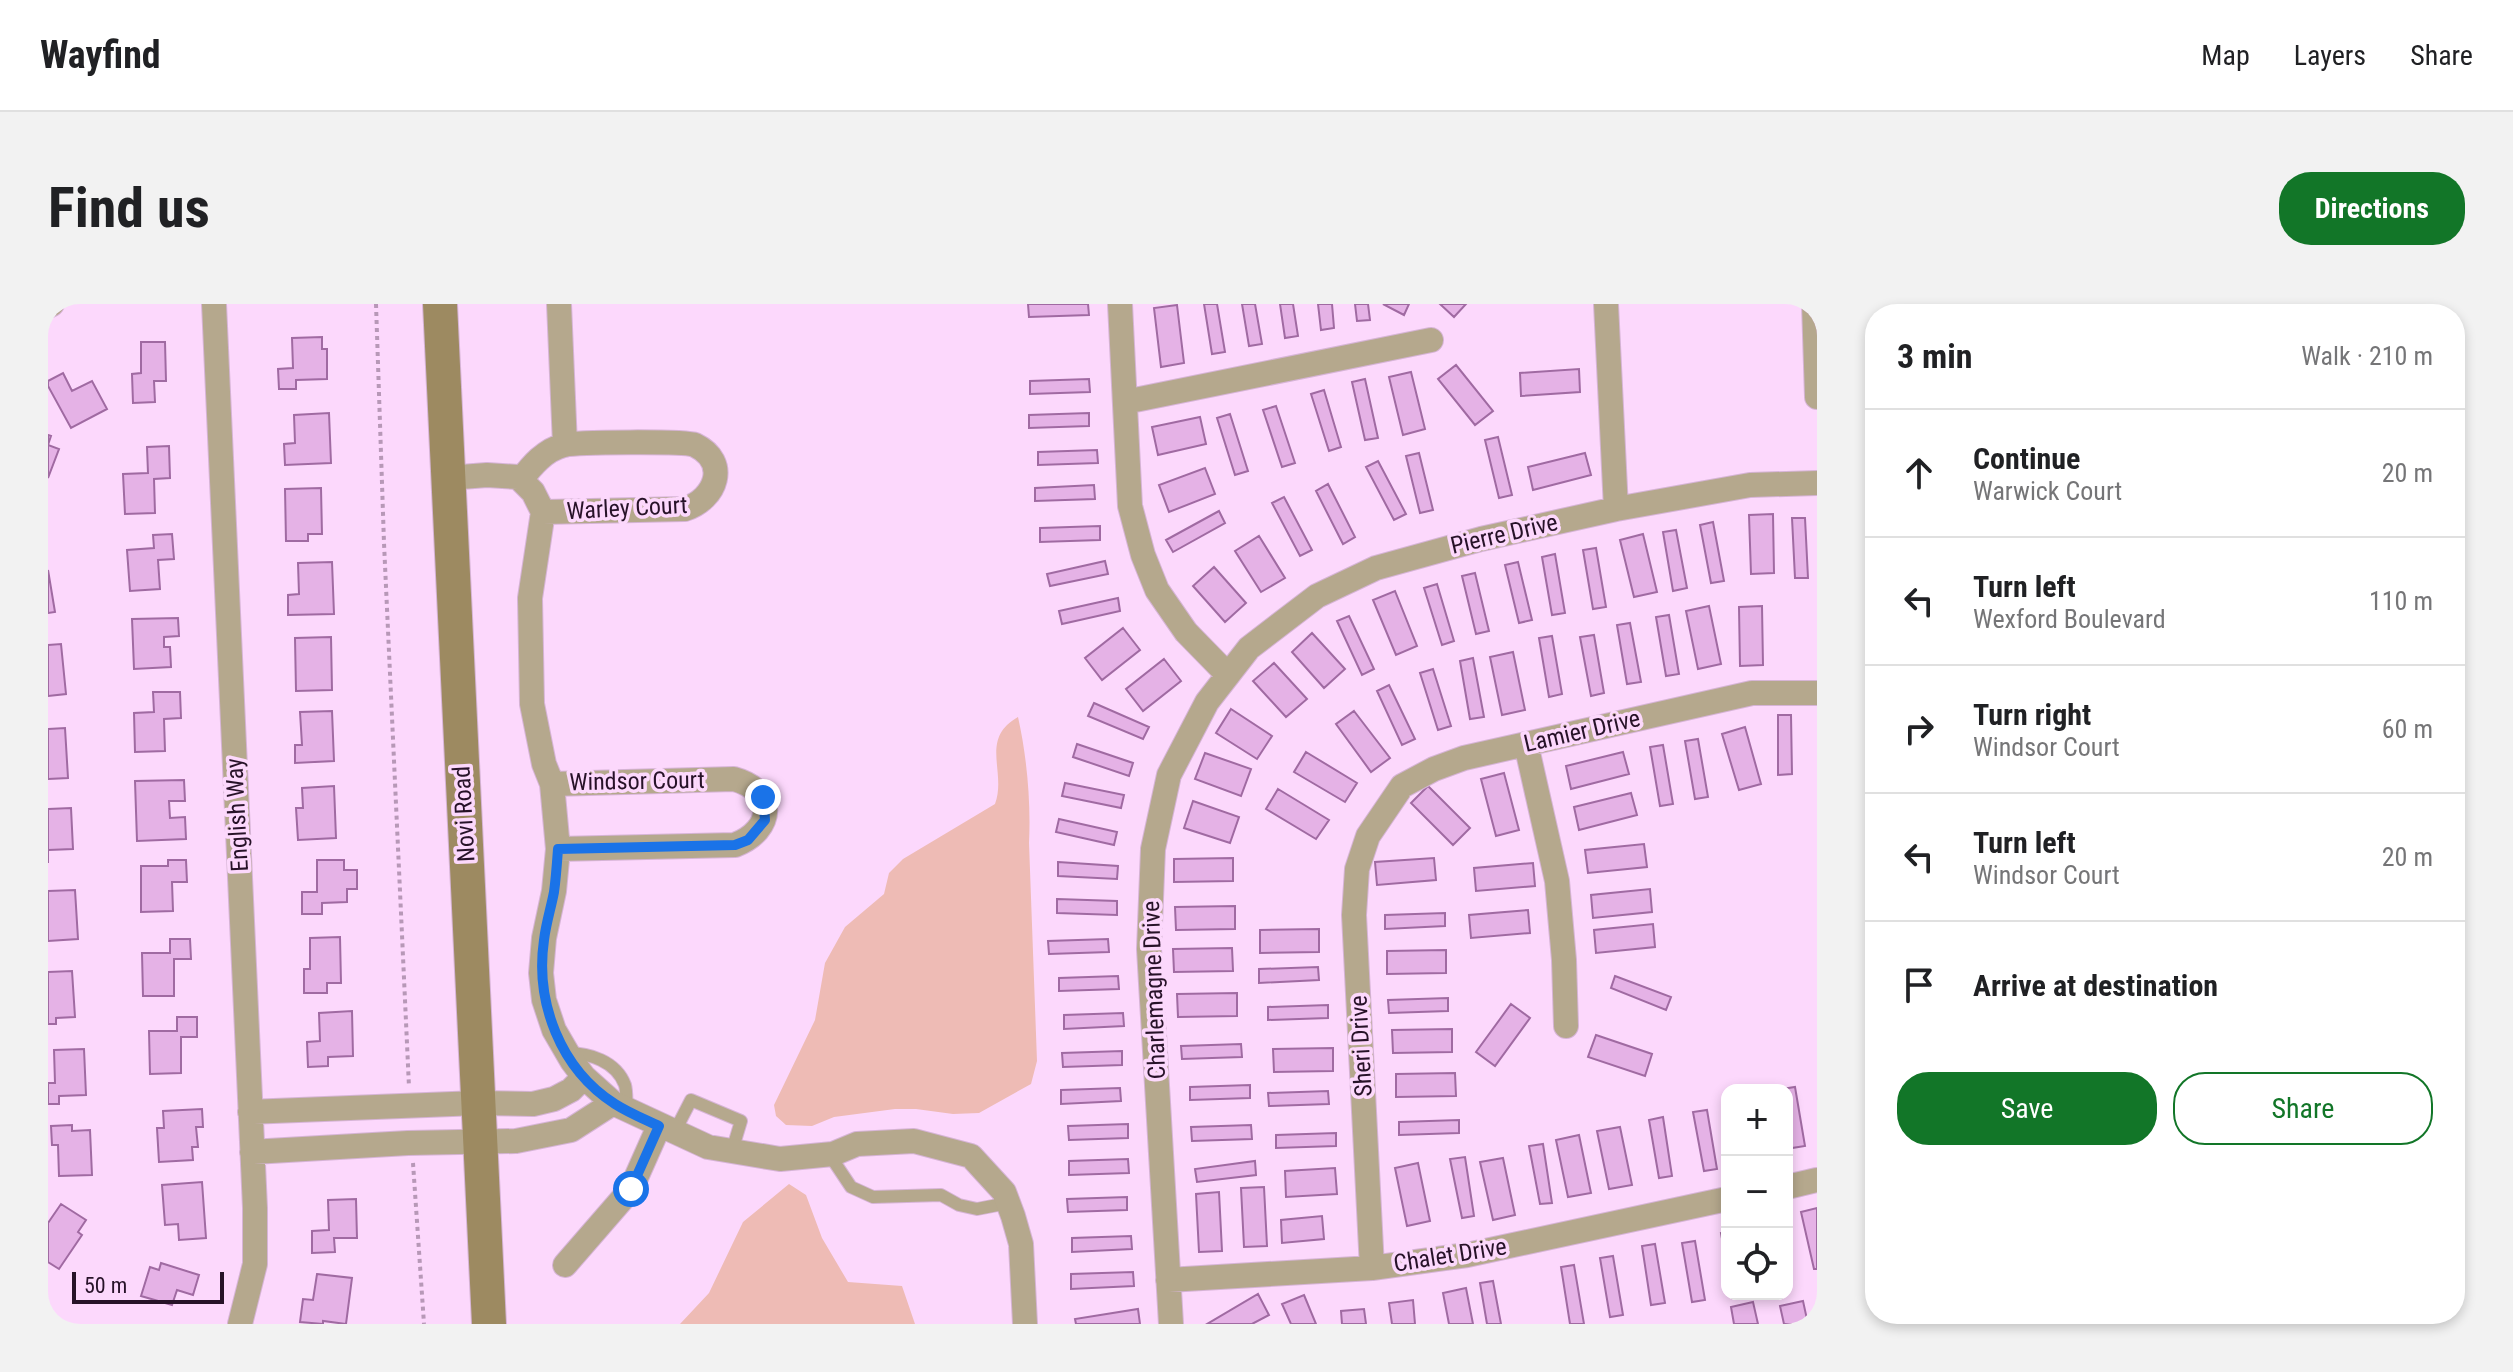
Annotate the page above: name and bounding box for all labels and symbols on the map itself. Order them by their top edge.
street label: Warley Court [566,491,688,525]
street label: Pierre Drive [1448,508,1560,560]
street label: Lamier Drive [1521,704,1643,758]
street label: English Way [220,758,254,872]
street label: Novi Road [448,765,480,863]
street label: Windsor Court [569,766,705,796]
route end [745,779,781,815]
street label: Charlemagne Drive [1137,900,1171,1080]
street label: Sheri Drive [1344,995,1378,1097]
route start [613,1171,649,1207]
street label: Chalet Drive [1392,1232,1508,1278]
scale bar [72,1268,224,1304]

